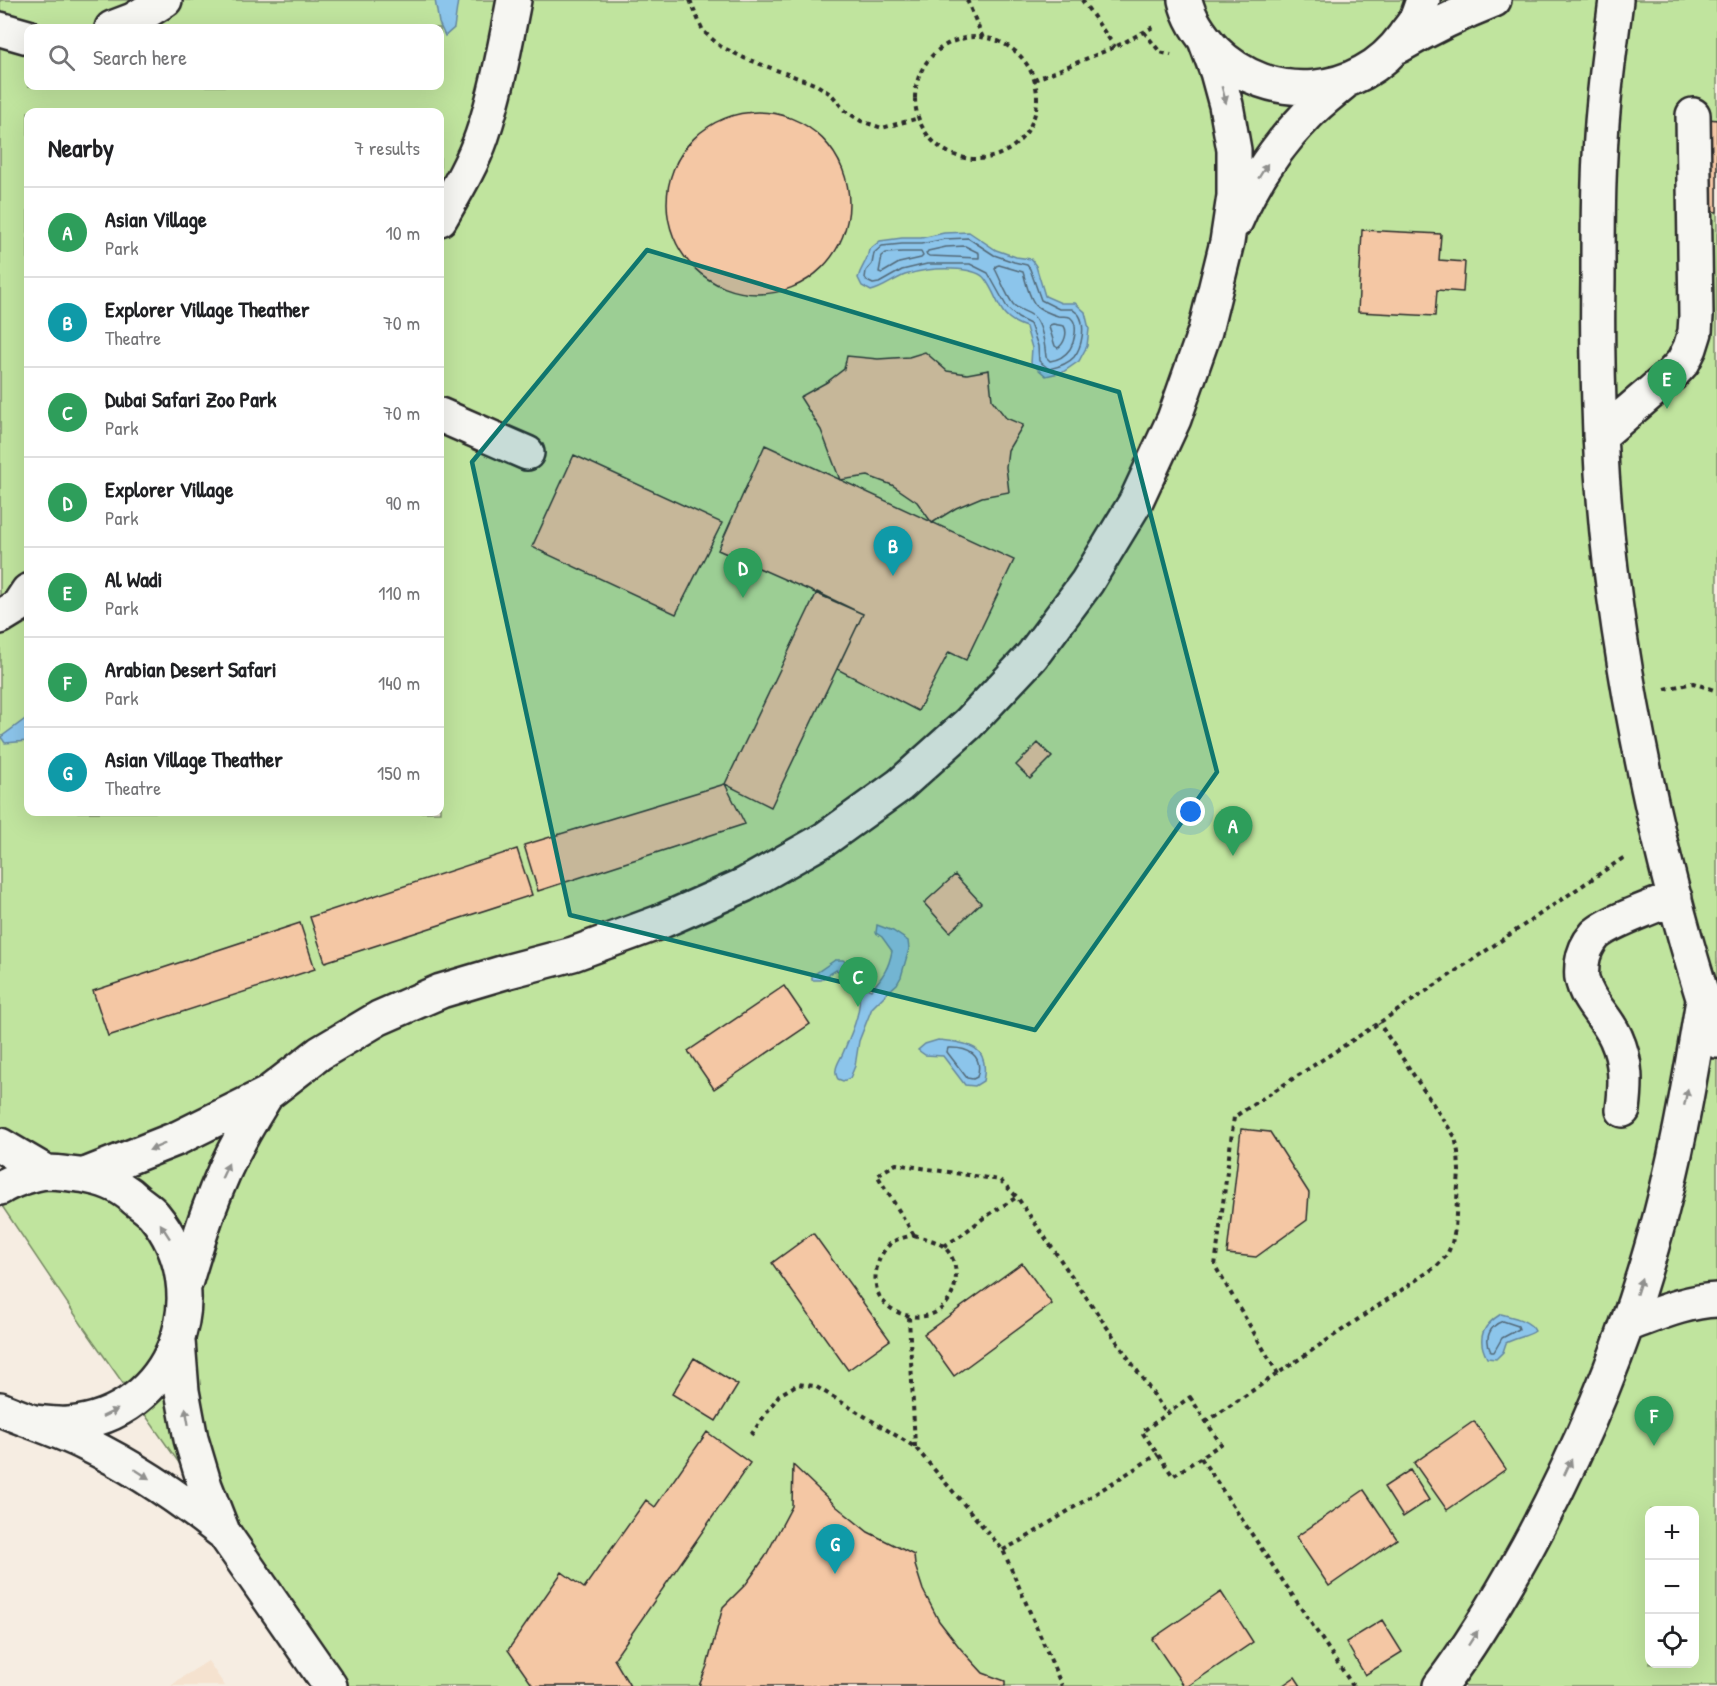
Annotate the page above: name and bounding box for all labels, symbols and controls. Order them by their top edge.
search box [24,24,444,90]
icon: search [45,41,78,74]
text: Search here [93,42,187,72]
one-way arrow [1220,86,1229,104]
text: Nearby [48,130,114,165]
text: 7 results [354,134,420,161]
one-way arrow [1257,163,1268,179]
text: Asian Village [105,204,207,234]
text: A [63,219,72,246]
text: 10 m [386,219,420,246]
text: Park [105,234,138,261]
text: Explorer Village Theather [105,294,309,324]
text: B [62,309,73,336]
text: 70 m [383,309,420,336]
text: Theatre [105,324,161,351]
pin: E [1648,360,1686,409]
text: Dubai Safari Zoo Park [105,384,276,414]
text: C [62,399,73,426]
text: 70 m [383,399,420,426]
text: Park [105,414,138,441]
text: Explorer Village [105,474,233,504]
text: D [63,489,72,516]
text: 90 m [386,489,420,516]
text: Park [105,504,138,531]
pin: B [874,526,912,576]
pin: D [724,548,762,598]
text: Al Wadi [105,564,162,594]
text: E [63,579,72,606]
text: 110 m [378,579,420,606]
text: Park [105,594,138,621]
text: Arabian Desert Safari [105,654,277,684]
text: F [64,669,71,696]
text: 140 m [378,669,420,696]
text: Park [105,684,138,711]
text: Asian Village Theather [105,744,283,774]
text: G [63,759,72,786]
text: 150 m [377,759,420,786]
text: Theatre [105,774,161,801]
your location [1176,797,1205,826]
pin: A [1214,806,1252,856]
pin: C [838,958,878,1007]
one-way arrow [1682,1087,1691,1106]
one-way arrow [148,1142,166,1152]
one-way arrow [221,1162,230,1180]
one-way arrow [159,1223,170,1240]
one-way arrow [1635,1277,1644,1295]
pin: F [1634,1396,1674,1446]
one-way arrow [182,1407,191,1426]
one-way arrow [101,1408,119,1418]
one-way arrow [1564,1459,1573,1476]
one-way arrow [134,1468,150,1479]
map controls [1645,1506,1699,1668]
button: + [1645,1506,1699,1560]
pin: G [816,1524,854,1574]
button: − [1645,1560,1699,1614]
button: locate [1645,1614,1699,1668]
one-way arrow [1468,1629,1479,1646]

